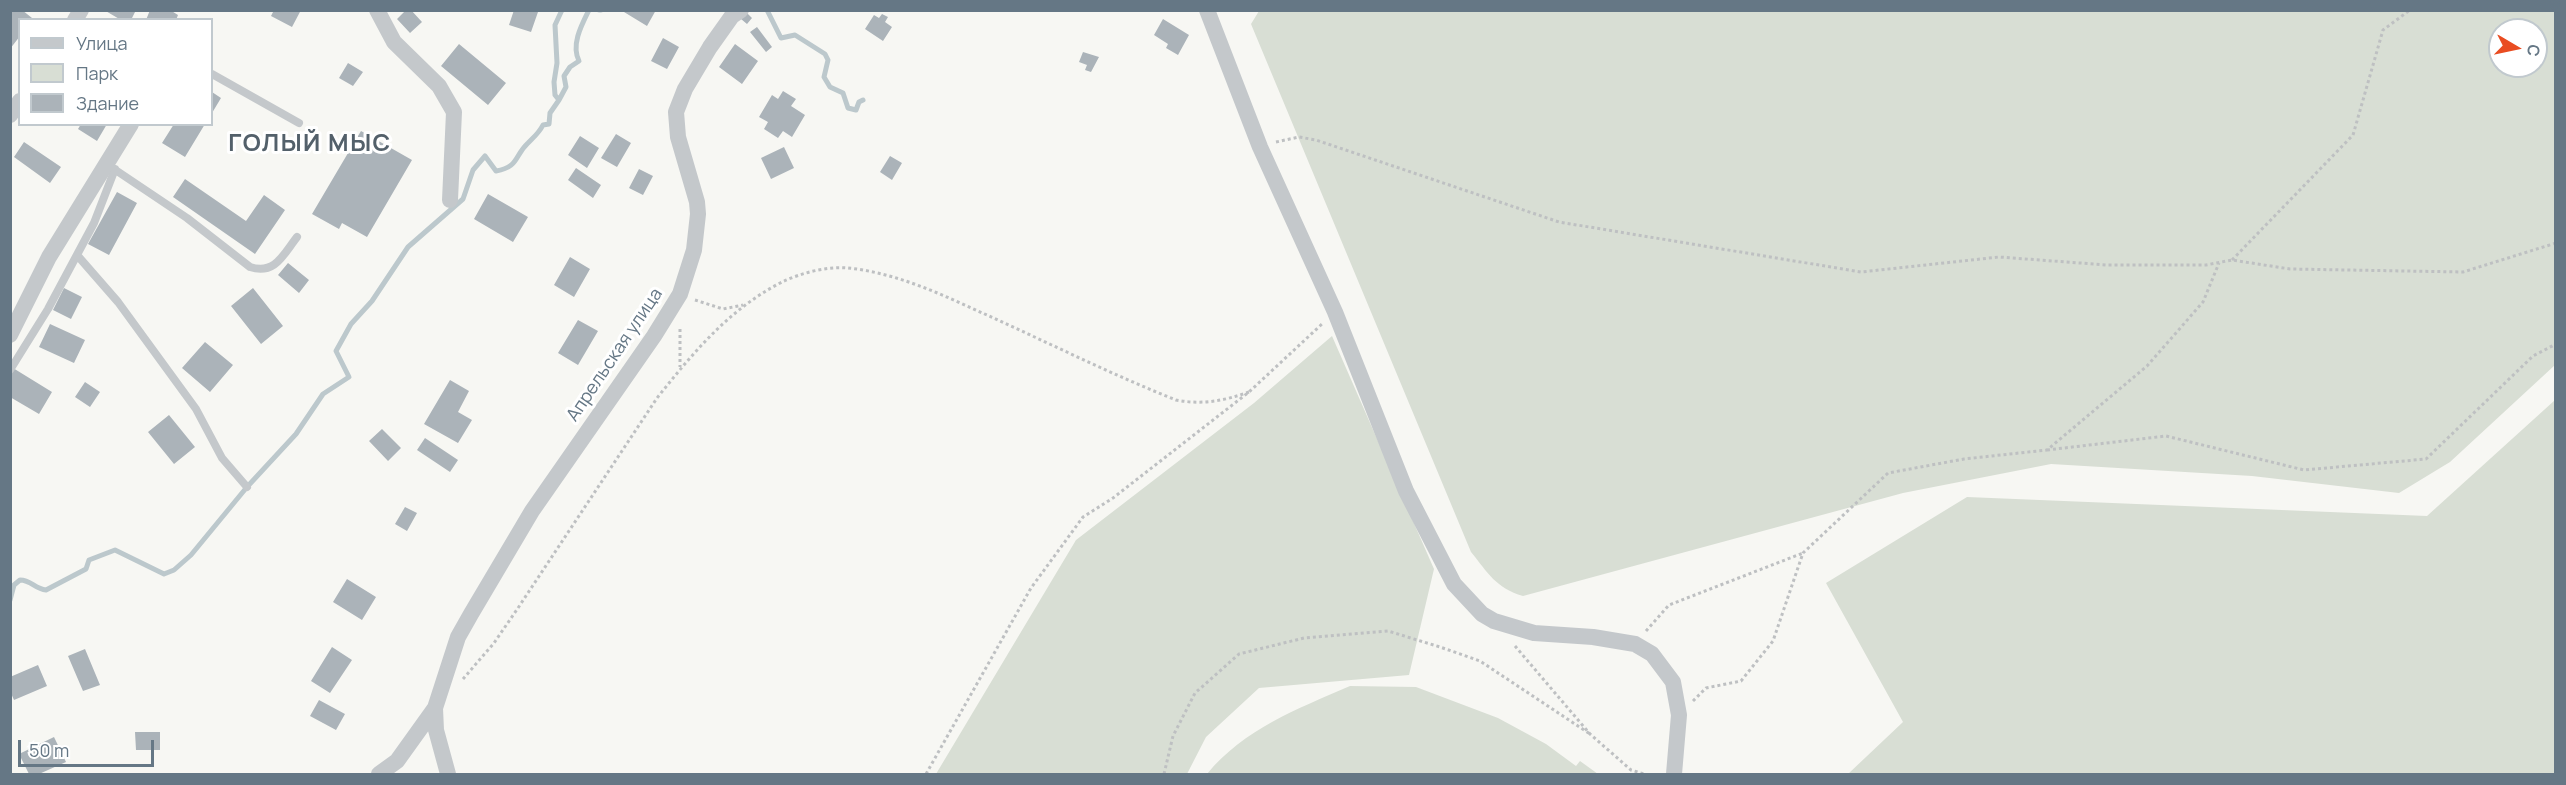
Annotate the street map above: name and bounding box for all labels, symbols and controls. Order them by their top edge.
legend [18,18,213,126]
north arrow [2488,18,2548,78]
text: Улица [76,31,128,55]
text: С [2522,43,2546,58]
text: Парк [76,61,118,85]
text: Здание [76,91,139,115]
district label: ГОЛЫЙ МЫС [228,130,392,158]
street label: Апрельская улица [562,284,668,426]
scale bar [21,728,158,766]
text: 50 m [29,738,69,762]

